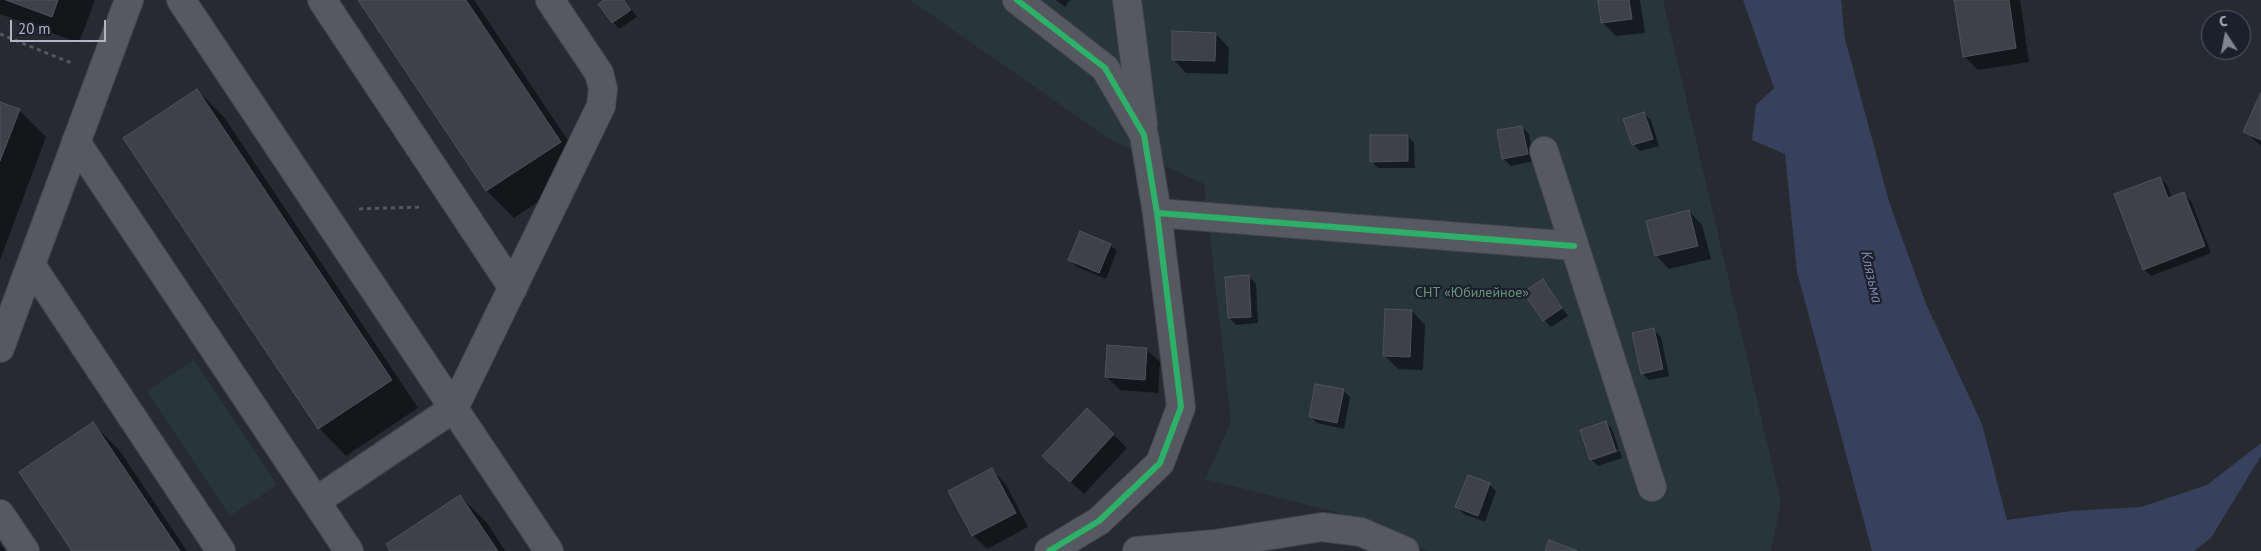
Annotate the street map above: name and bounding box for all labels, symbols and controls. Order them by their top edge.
scale bar [12,10,109,42]
north arrow [2201,10,2251,60]
text: С [2218,12,2229,31]
text: 20 m [18,19,51,38]
water label: Клязьма [1856,249,1886,305]
park label: СНТ «Юбилейное» [1415,285,1529,301]

